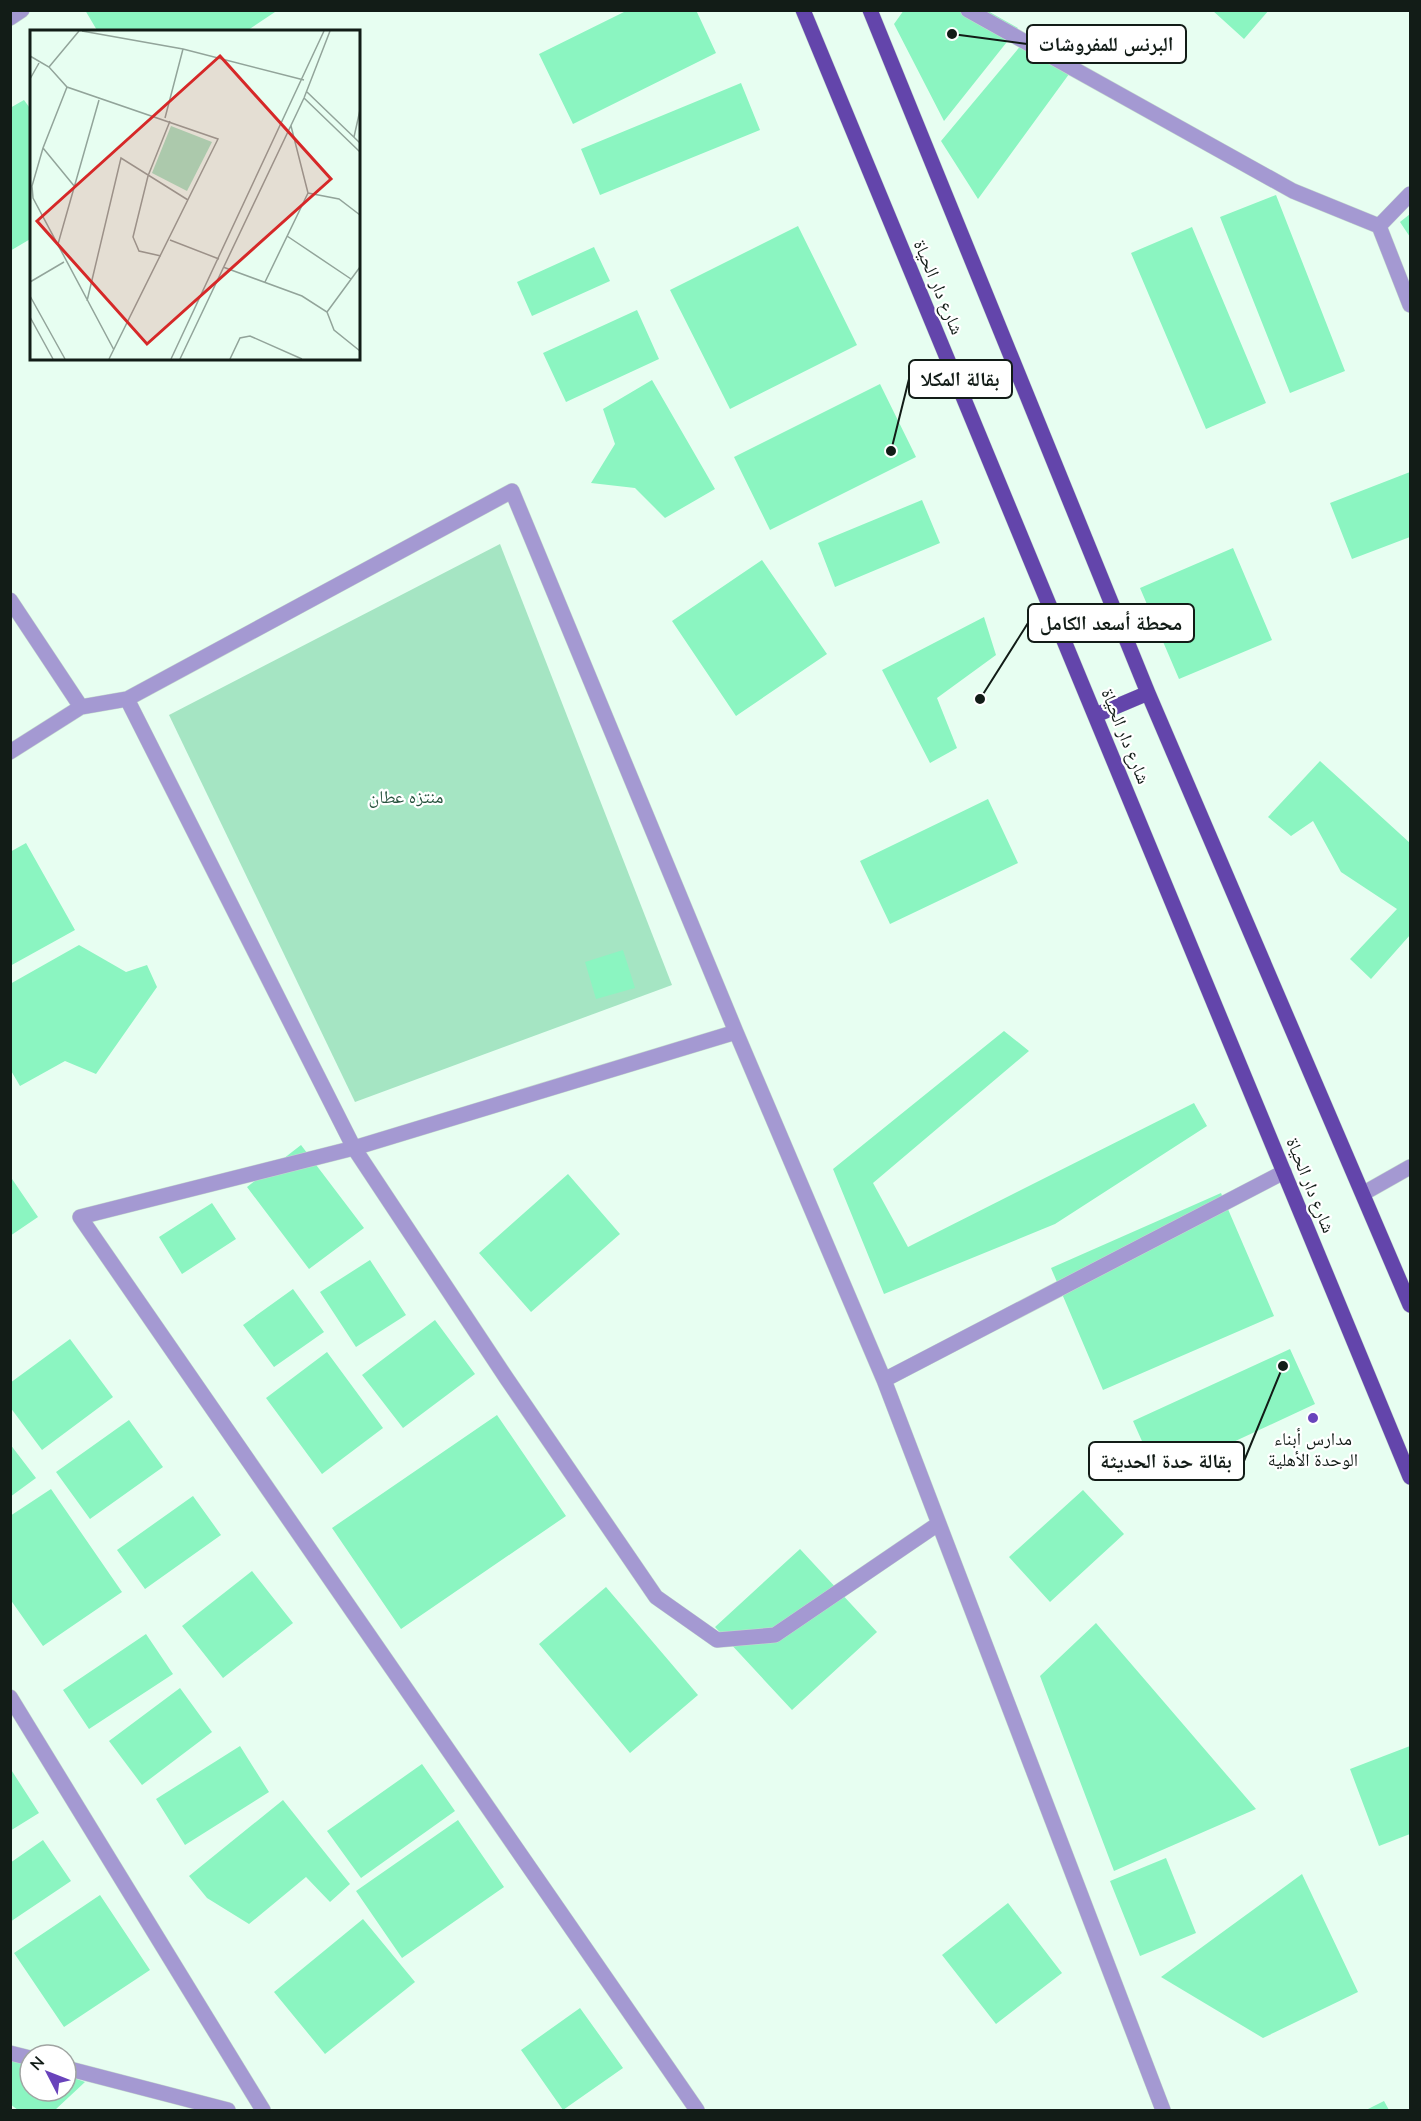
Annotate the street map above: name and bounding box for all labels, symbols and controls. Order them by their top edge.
callout: البرنس للمفروشات [1027,25,1186,63]
inset map [30,30,360,360]
text: البرنس للمفروشات [1039,31,1173,57]
street label: شارع دار الحياة [909,236,969,338]
callout: بقالة المكلا [909,360,1012,398]
text: بقالة المكلا [921,366,999,391]
callout: محطة أسعد الكامل [1028,604,1194,642]
text: محطة أسعد الكامل [1040,610,1182,636]
street label: شارع دار الحياة [1096,685,1156,787]
park label: منتزه عطان [369,785,443,808]
street label: شارع دار الحياة [1281,1134,1341,1236]
marker: مدارس أبناء الوحدة الأهلية [1306,1411,1320,1425]
place label: مدارس أبناء الوحدة الأهلية [1268,1427,1358,1471]
callout: بقالة حدة الحديثة [1089,1442,1244,1480]
text: بقالة حدة الحديثة [1100,1448,1232,1473]
north arrow [18,2043,78,2103]
text: N [25,2052,48,2074]

